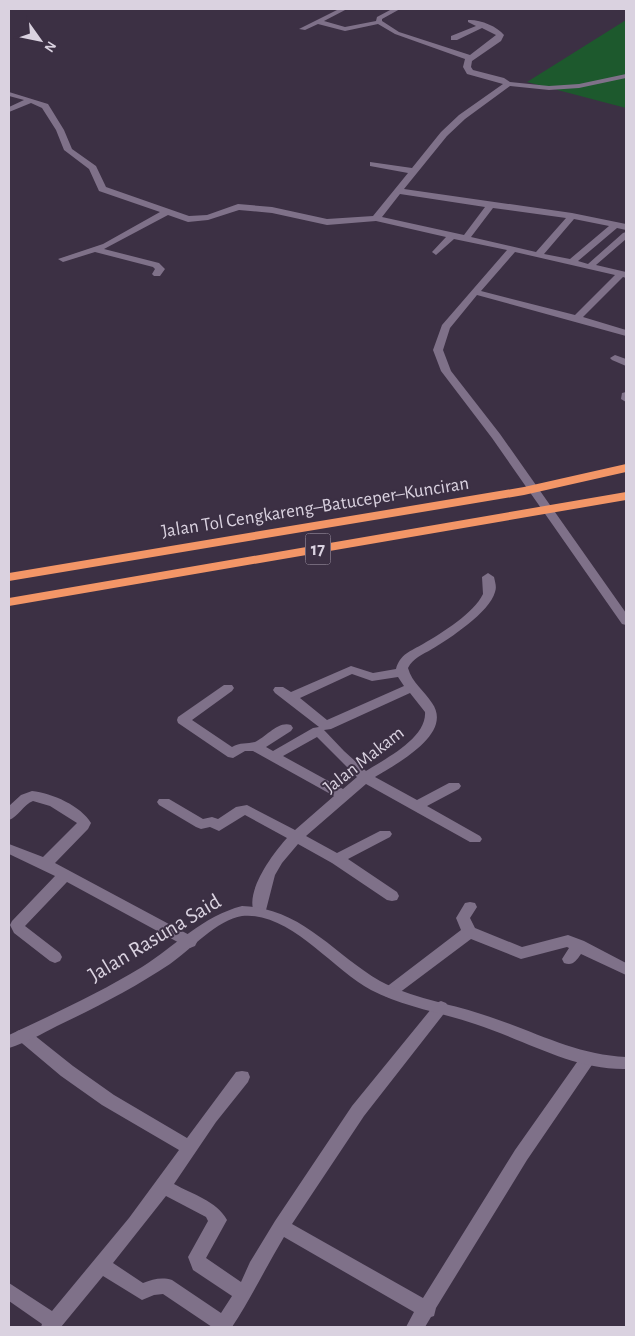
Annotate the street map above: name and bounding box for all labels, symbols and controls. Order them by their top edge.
north arrow [15,15,65,65]
text: N [42,39,59,54]
street label: Jalan Tol Cengkareng–Batuceper–Kunciran [160,474,470,541]
road number: 17 [306,534,330,564]
street label: Jalan Makam [320,723,408,797]
street label: Jalan Rasuna Said [85,890,224,986]

